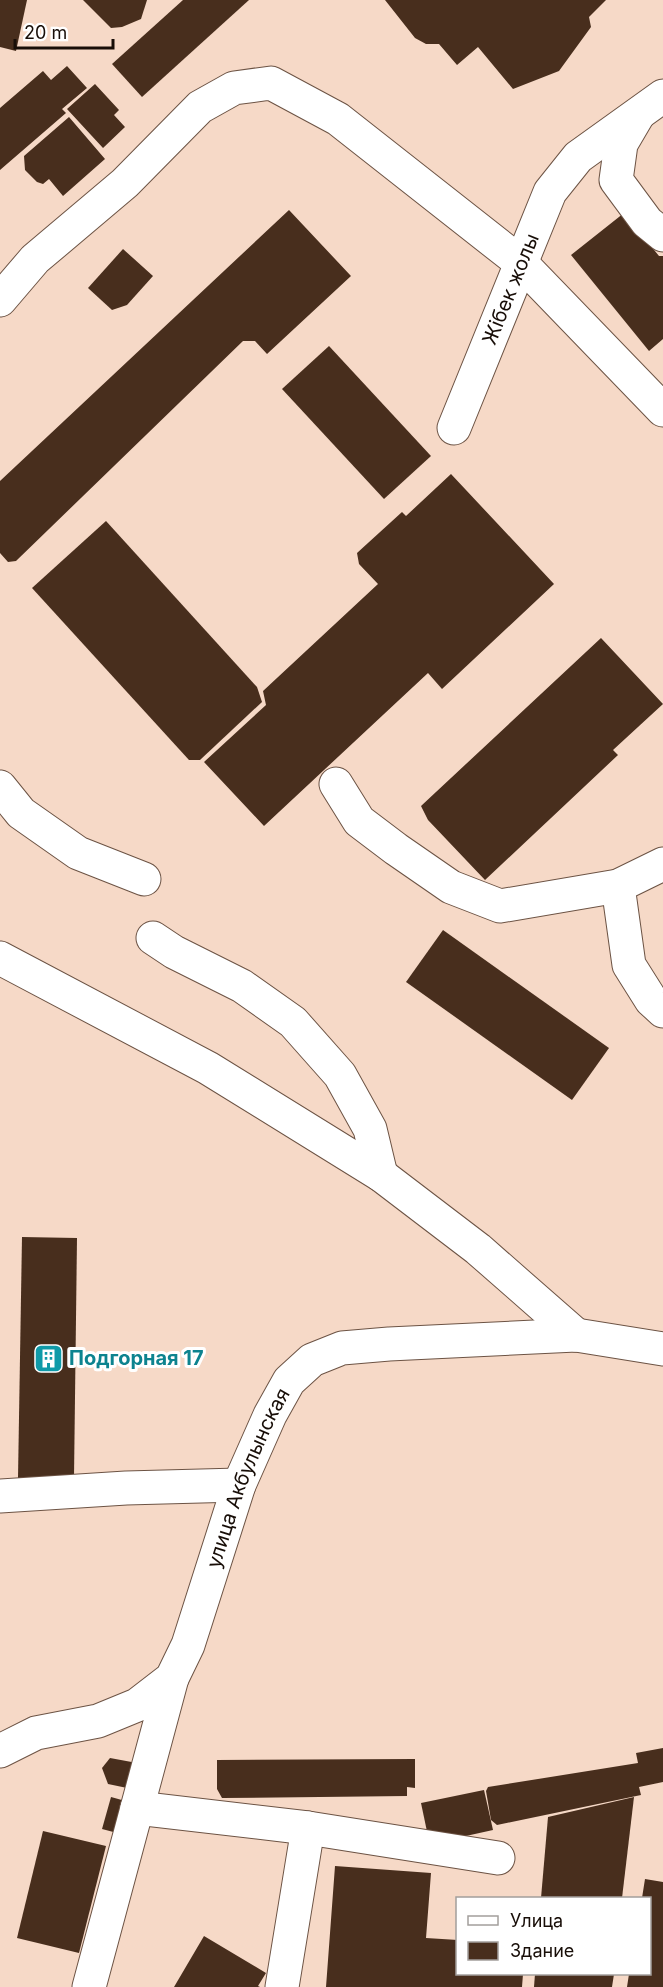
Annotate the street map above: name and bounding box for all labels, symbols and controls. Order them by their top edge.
scale bar [15,12,112,50]
text: 20 m [24,22,67,43]
street label: Жібек жолы [477,230,544,348]
building icon: Подгорная 17 [32,1342,64,1374]
place label: Подгорная 17 [69,1346,204,1370]
street label: улица Акбулынская [201,1384,295,1571]
legend [456,1897,651,1975]
text: Улица [510,1910,563,1931]
text: Здание [510,1940,574,1961]

